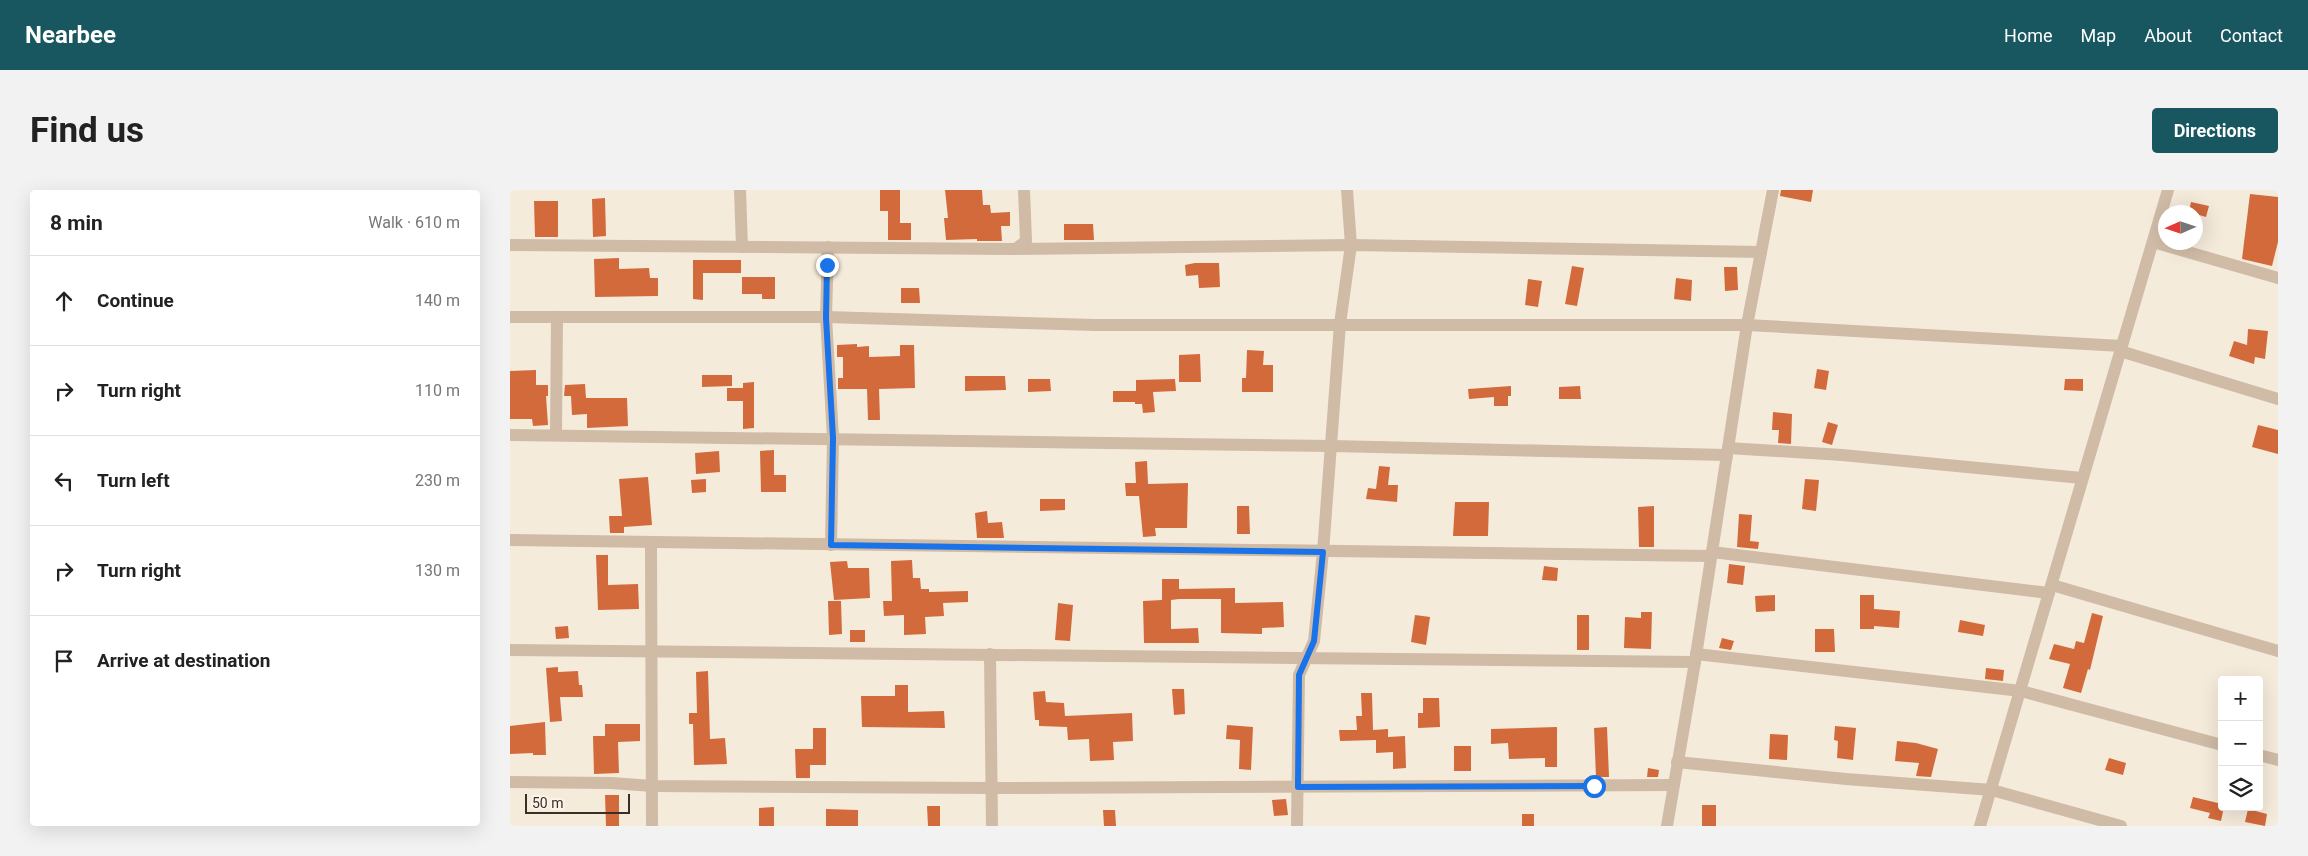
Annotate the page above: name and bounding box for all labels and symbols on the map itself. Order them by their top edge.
north arrow [2158,205,2203,250]
route end [816,254,839,277]
route start [1583,775,1606,798]
scale bar [525,791,630,814]

